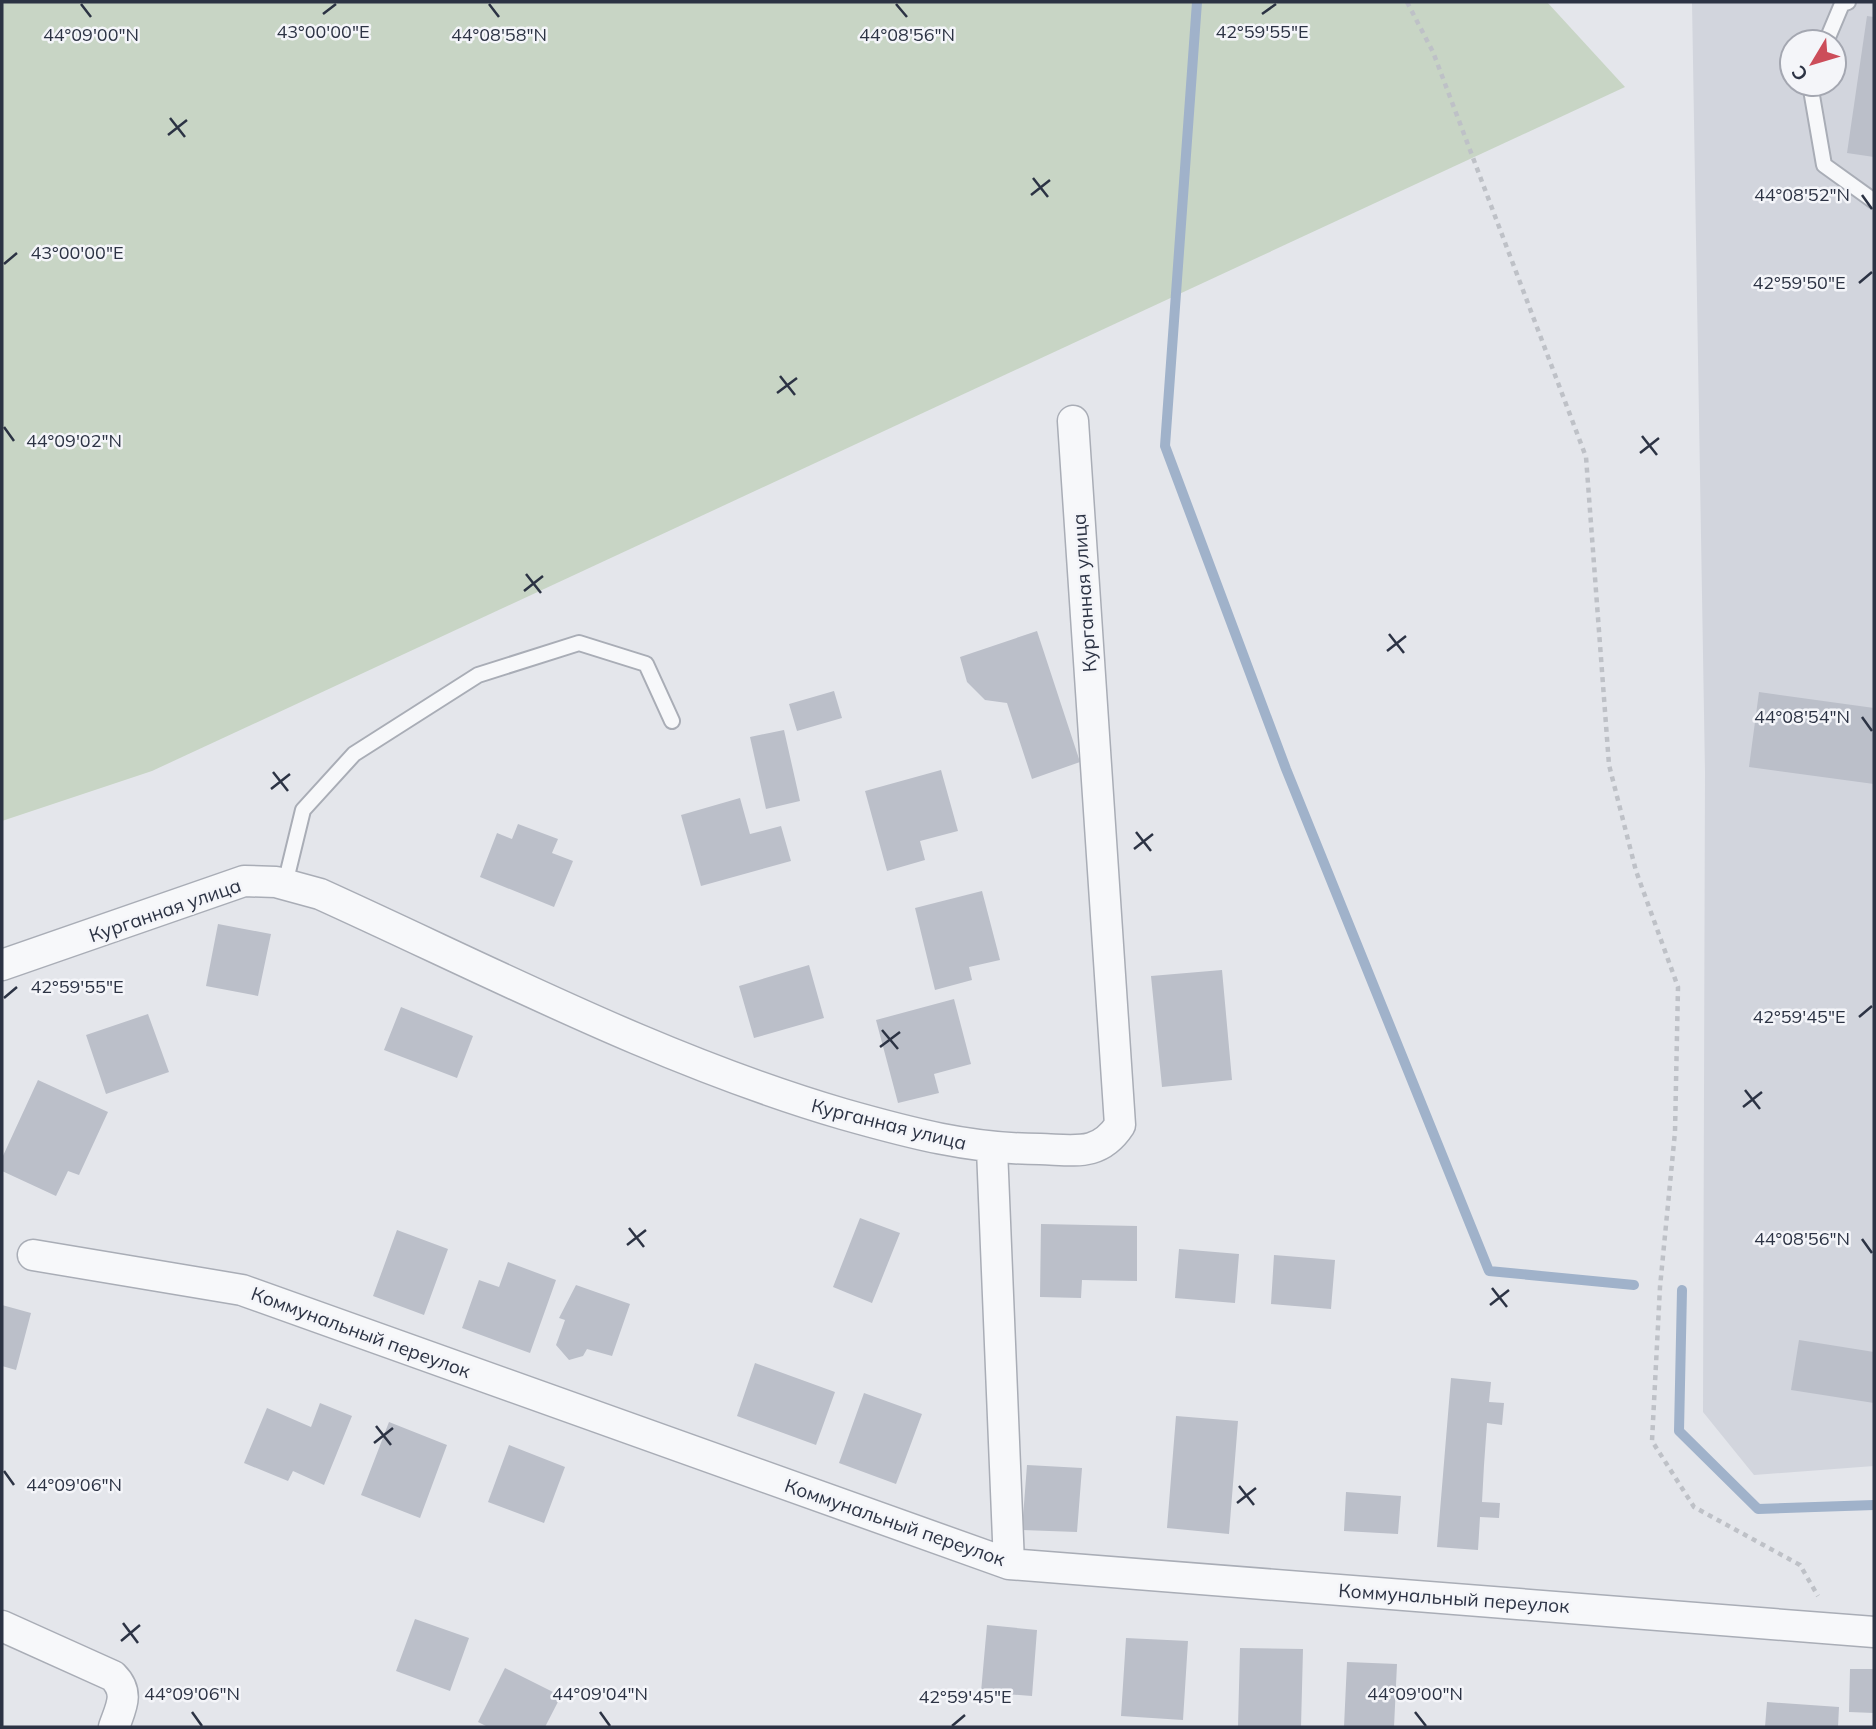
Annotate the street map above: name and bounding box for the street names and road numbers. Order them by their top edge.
street label: Курганная улица [1066,513,1102,673]
street label: Курганная улица [86,873,244,947]
street label: Курганная улица [809,1093,969,1155]
street label: Коммунальный переулок [248,1281,475,1383]
street label: Коммунальный переулок [782,1473,1009,1571]
street label: Коммунальный переулок [1338,1578,1571,1618]

